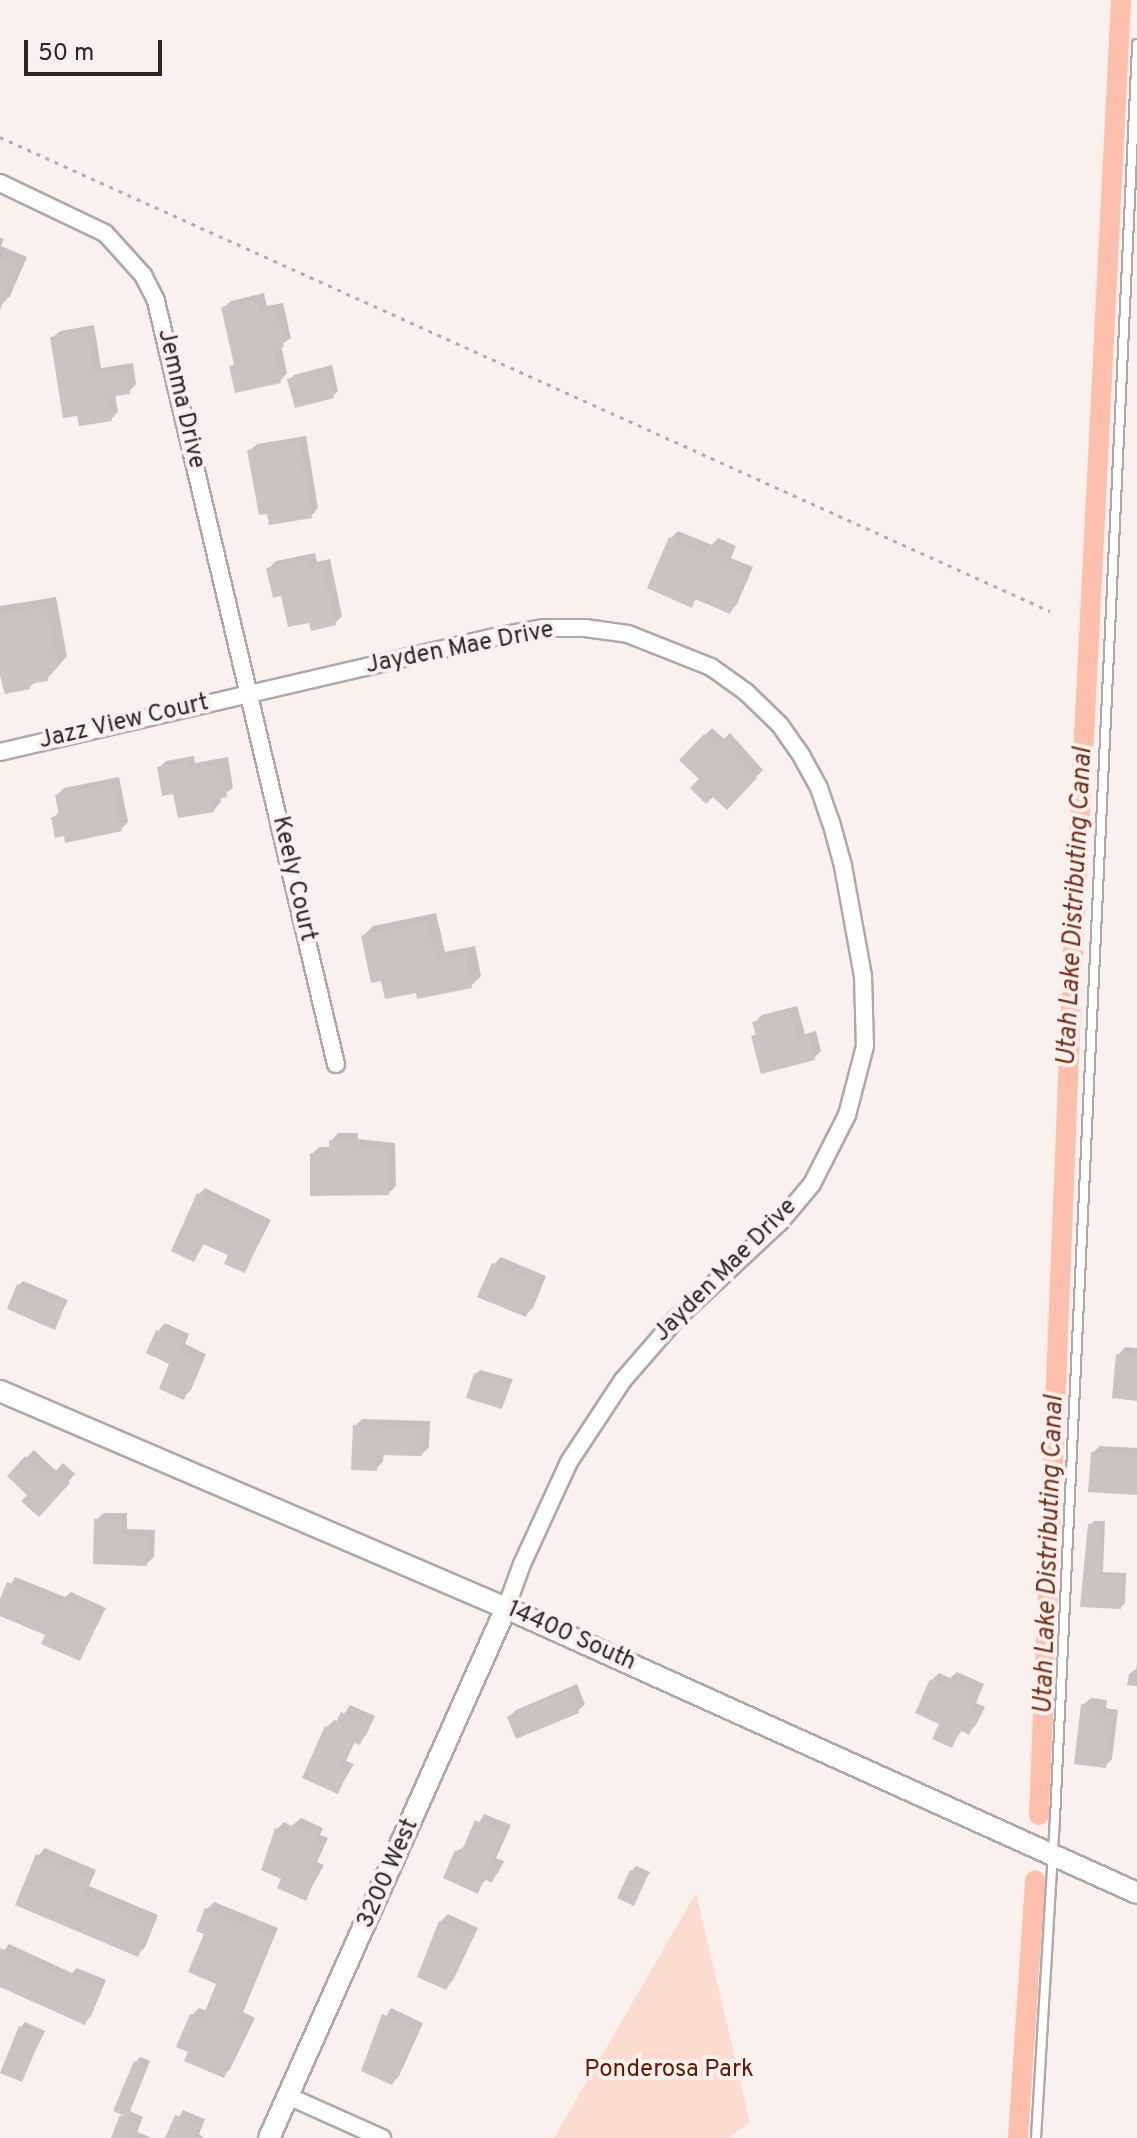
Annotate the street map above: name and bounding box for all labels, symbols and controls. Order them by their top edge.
scale bar [28,24,166,74]
text: 50 m [38,39,94,69]
street label: Jemma Drive [150,326,210,472]
street label: Jayden Mae Drive [363,617,557,681]
street label: Jazz View Court [36,689,212,757]
water label: Utah Lake Distributing Canal [1052,747,1100,1067]
street label: Keely Court [265,814,321,944]
street label: Jayden Mae Drive [648,1193,804,1349]
water label: Utah Lake Distributing Canal [1029,1395,1071,1715]
street label: 14400 South [502,1596,640,1678]
street label: 3200 West [352,1815,426,1933]
park label: Ponderosa Park [584,2057,754,2085]

